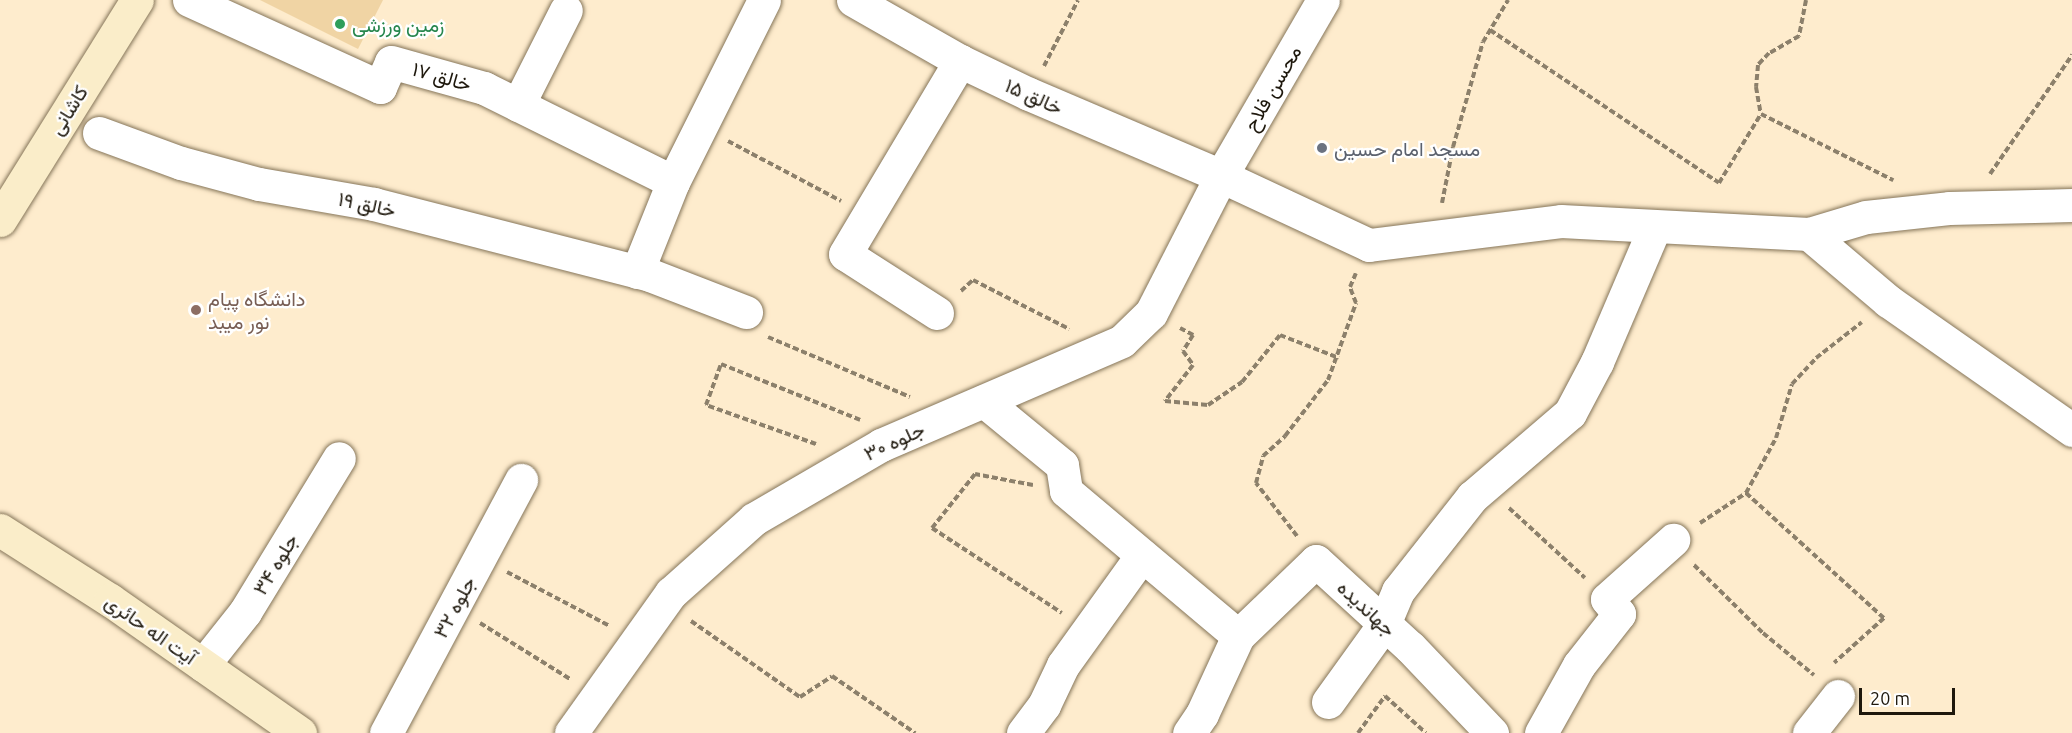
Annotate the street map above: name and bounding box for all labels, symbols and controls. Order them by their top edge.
place label: زمین ورزشی [352,12,444,36]
marker: زمین ورزشی [333,17,347,31]
street label: محسن فلاح [1238,41,1306,135]
street label: خالق ۱۷ [410,56,474,96]
street label: خالق ۱۵ [1002,73,1066,119]
street label: کاشانی [44,81,92,139]
place label: مسجد امام حسین [1334,136,1480,160]
marker: مسجد امام حسین [1315,141,1329,155]
street label: خالق ۱۹ [336,186,398,222]
place label: دانشگاه پیام نور میبد [208,286,305,333]
marker: دانشگاه پیام نور میبد [189,303,203,317]
street label: جلوه ۳۰ [860,417,928,465]
street label: جلوه ۳۴ [247,529,303,599]
street label: جلوه ۳۲ [428,572,480,642]
street label: جهاندیده [1333,575,1401,641]
street label: آیت اله حائری [101,589,201,669]
scale bar [1862,676,1958,714]
text: 20 m [1870,688,1910,708]

